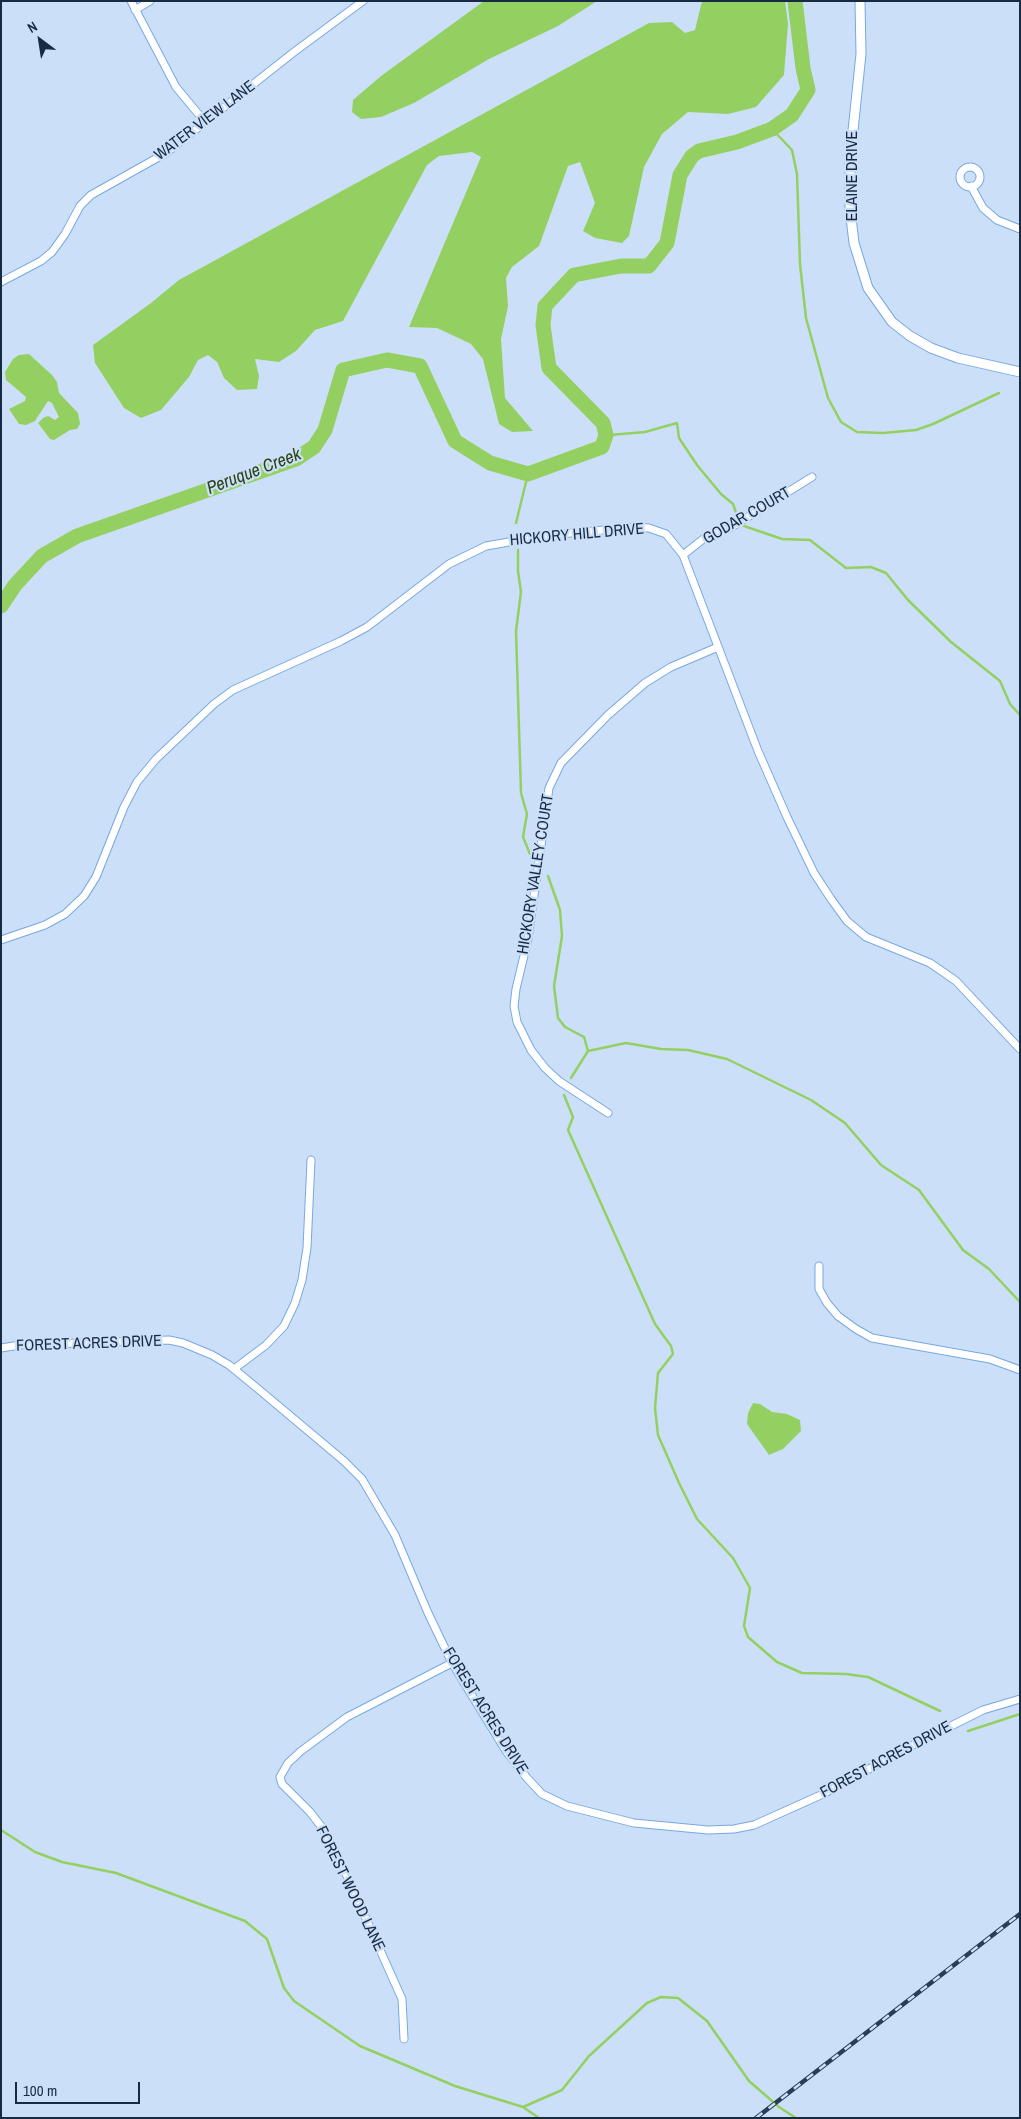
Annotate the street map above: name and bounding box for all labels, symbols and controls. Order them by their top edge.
north arrow [15,15,65,65]
text: N [24,17,40,37]
street label: WATER VIEW LANE [151,77,259,165]
street label: ELAINE DRIVE [843,131,863,221]
water label: Peruque Creek [204,444,304,500]
street label: GODAR COURT [700,483,794,549]
street label: HICKORY HILL DRIVE [509,520,645,550]
street label: HICKORY VALLEY COURT [514,793,558,955]
street label: FOREST ACRES DRIVE [16,1332,162,1356]
street label: FOREST ACRES DRIVE [438,1644,532,1778]
street label: FOREST ACRES DRIVE [817,1717,955,1803]
street label: FOREST WOOD LANE [311,1823,389,1955]
scale bar [18,2072,142,2104]
text: 100 m [23,2080,57,2101]

